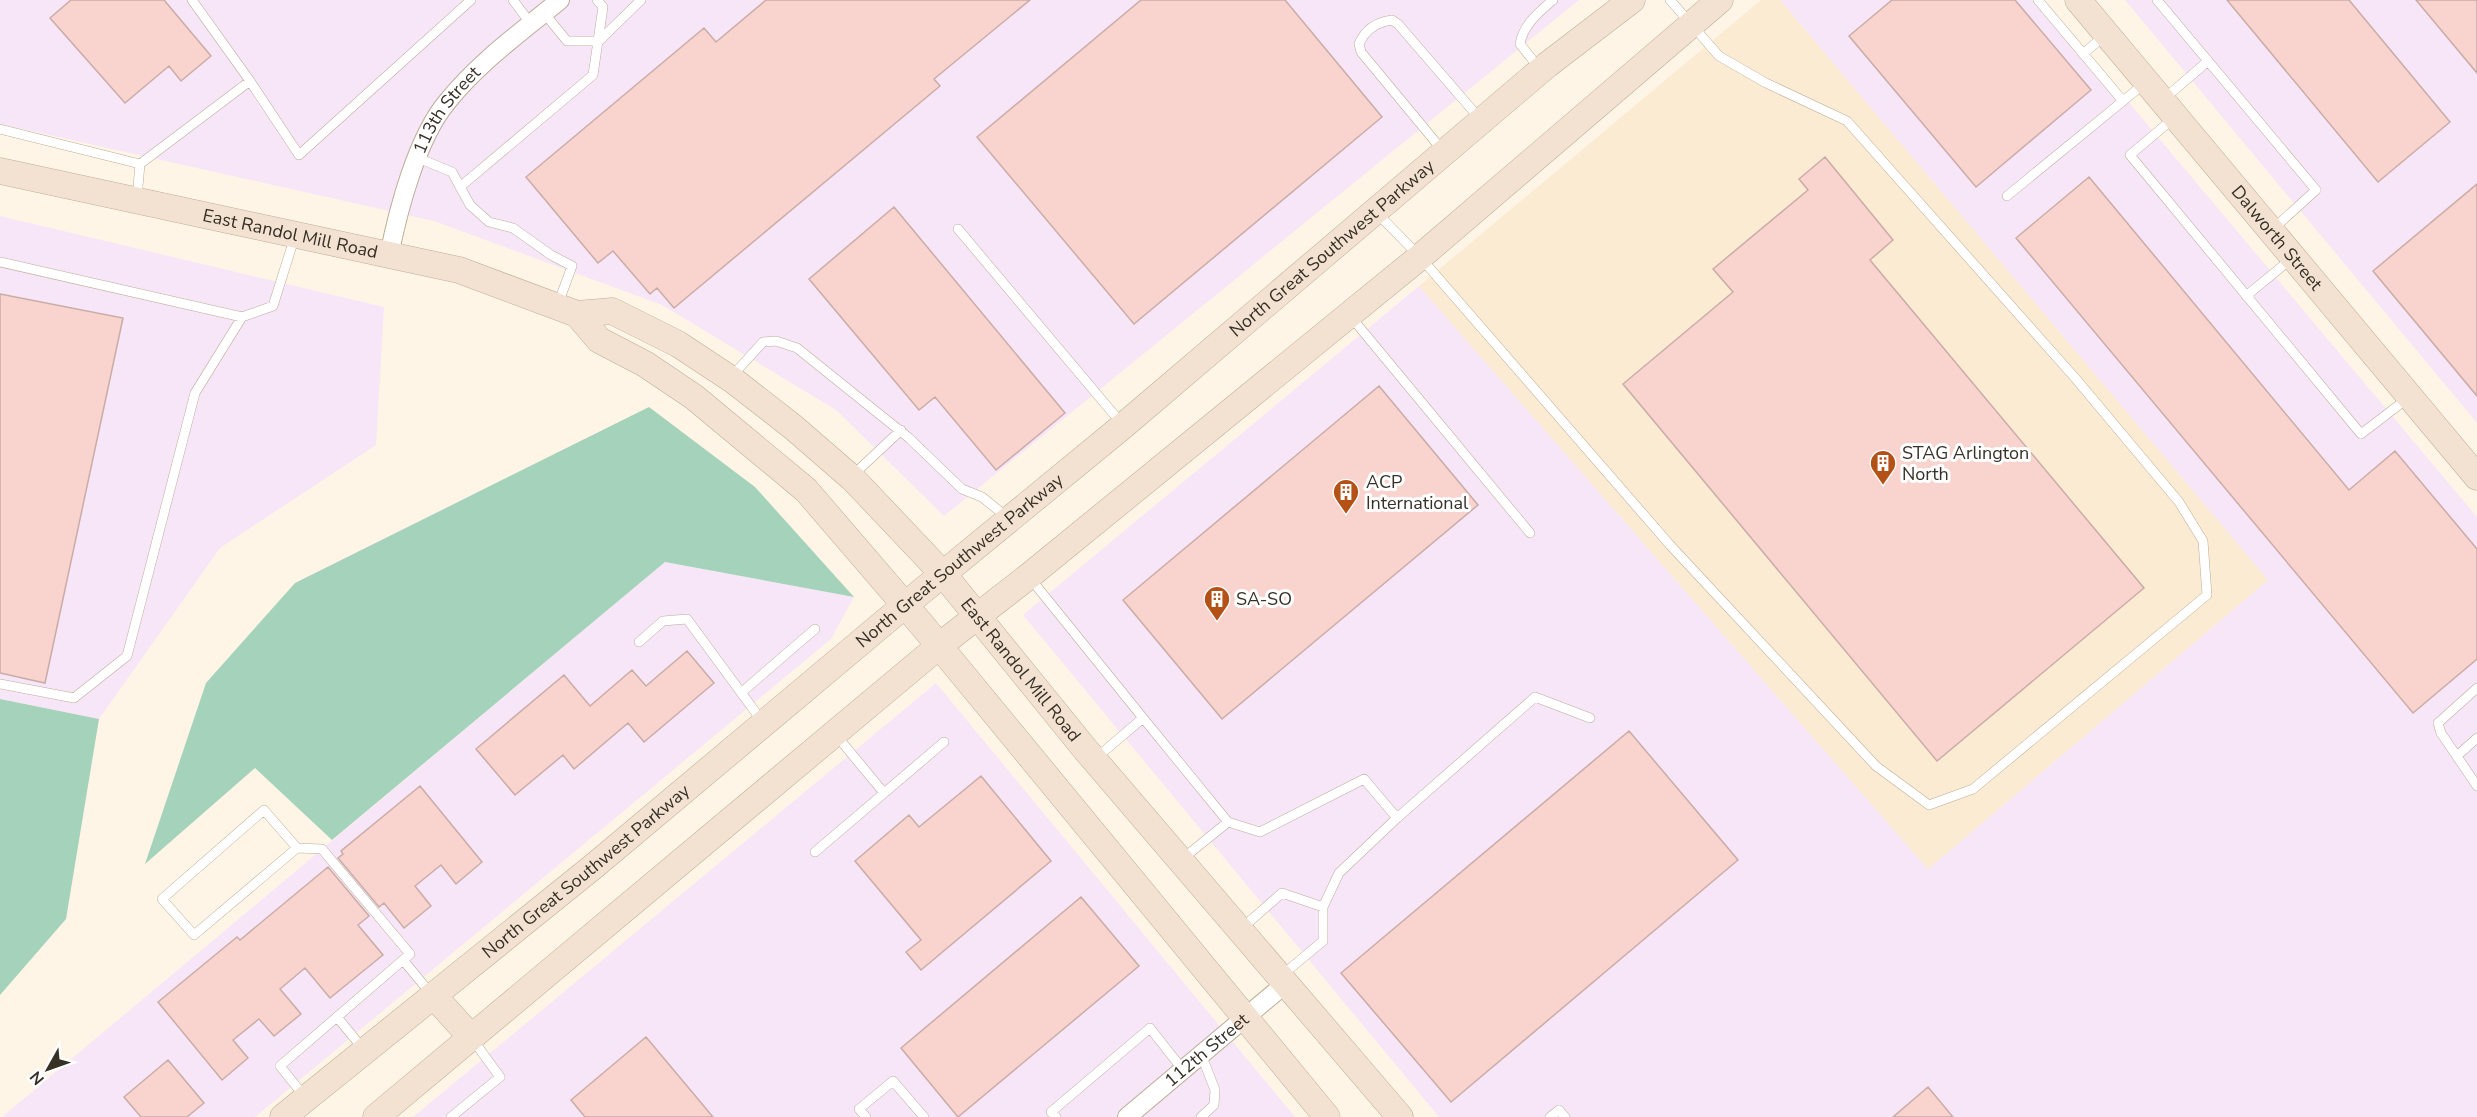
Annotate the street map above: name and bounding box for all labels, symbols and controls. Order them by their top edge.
street label: 113th Street [408,60,486,157]
street label: North Great Southwest Parkway [1224,154,1440,342]
street label: Dalworth Street [2226,180,2328,296]
street label: East Randol Mill Road [201,203,380,264]
place label: STAG Arlington North [1902,441,2029,486]
building icon: STAG Arlington North [1868,448,1898,486]
street label: North Great Southwest Parkway [851,467,1069,653]
place label: ACP International [1366,470,1469,515]
building icon: ACP International [1331,477,1361,515]
building icon: SA-SO [1202,584,1232,622]
place label: SA-SO [1236,587,1292,611]
street label: East Randol Mill Road [955,593,1086,747]
street label: North Great Southwest Parkway [477,778,695,964]
street label: 112th Street [1160,1007,1254,1092]
north arrow [18,1039,78,1099]
text: N [25,1066,50,1090]

